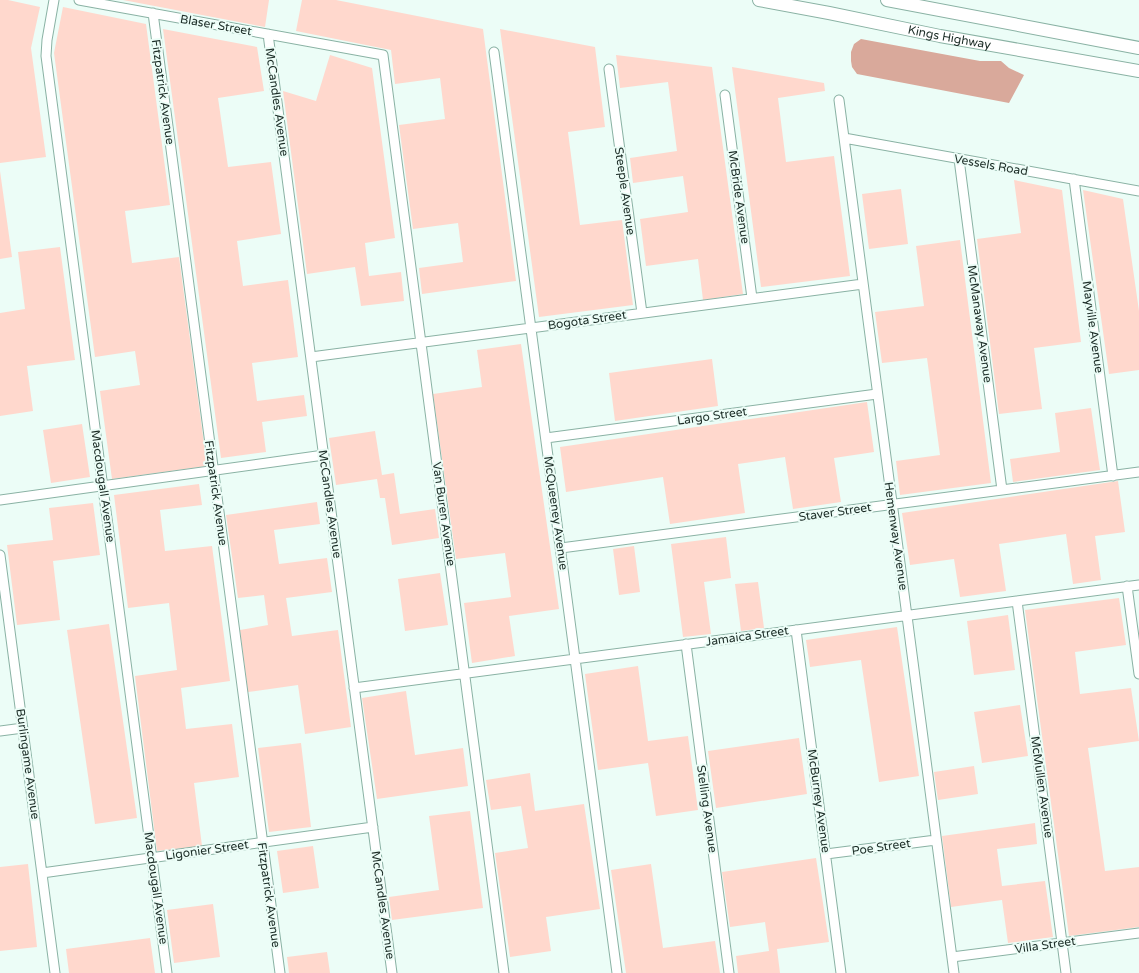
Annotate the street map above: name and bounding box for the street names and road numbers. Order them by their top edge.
street label: Blaser Street [179,12,253,38]
street label: Kings Highway [907,23,992,52]
street label: Fitzpatrick Avenue [149,39,177,146]
street label: McCandles Avenue [262,47,292,157]
street label: Steeple Avenue [612,146,638,236]
street label: McBride Avenue [726,149,753,245]
street label: Vessels Road [953,152,1029,178]
street label: McManaway Avenue [965,264,995,384]
street label: Mayville Avenue [1080,280,1106,374]
street label: Bogota Street [547,308,628,332]
street label: Largo Street [676,404,748,428]
street label: Macdougall Avenue [88,429,118,543]
street label: Fitzpatrick Avenue [202,440,230,547]
street label: McCandles Avenue [315,449,345,559]
street label: McQueeney Avenue [541,455,571,571]
street label: Van Buren Avenue [430,461,458,567]
street label: Hemenway Avenue [881,481,911,591]
street label: Staver Street [798,500,873,524]
street label: Jamaica Street [705,623,790,649]
street label: Burlingame Avenue [13,708,43,820]
street label: McMullen Avenue [1028,735,1056,839]
street label: McBurney Avenue [805,748,833,854]
street label: Stelling Avenue [694,764,720,854]
street label: Macdougall Avenue [141,831,171,945]
street label: Poe Street [851,836,912,858]
street label: Ligonier Street [164,837,250,863]
street label: Fitzpatrick Avenue [255,842,283,949]
street label: McCandles Avenue [368,850,398,960]
street label: Villa Street [1014,934,1077,956]

